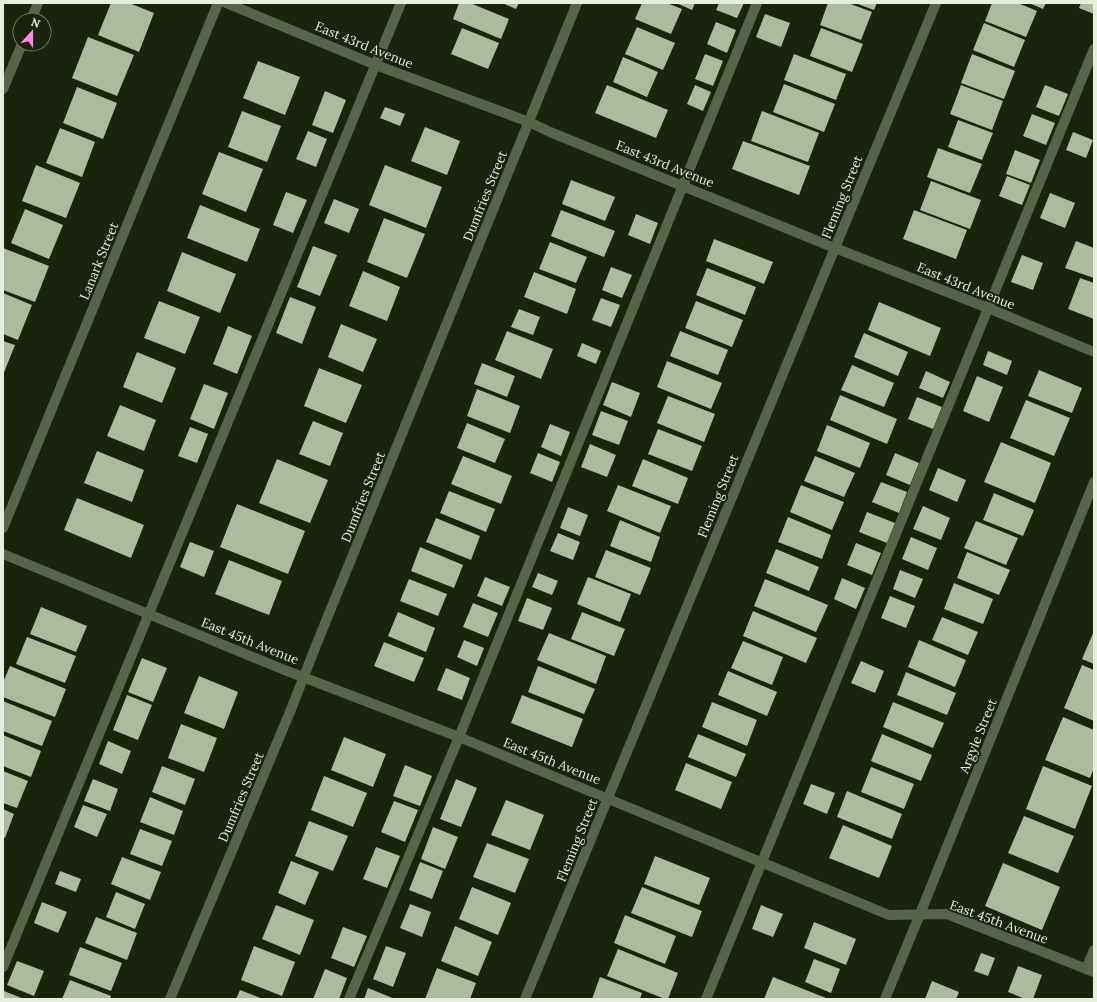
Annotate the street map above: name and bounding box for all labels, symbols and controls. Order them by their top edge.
north arrow [12,12,52,52]
text: N [29,15,43,31]
street label: East 43rd Avenue [312,18,416,72]
street label: East 43rd Avenue [613,137,717,191]
street label: Dumfries Street [459,148,511,244]
street label: Fleming Street [818,153,866,241]
street label: Lanark Street [76,220,122,302]
street label: East 43rd Avenue [914,259,1018,313]
street label: Dumfries Street [337,449,389,545]
street label: Fleming Street [694,452,742,540]
street label: East 45th Avenue [199,614,301,668]
street label: Argyle Street [955,696,1001,777]
street label: East 45th Avenue [501,734,603,788]
street label: Dumfries Street [214,749,268,845]
street label: Fleming Street [553,796,601,884]
street label: East 45th Avenue [947,896,1051,948]

